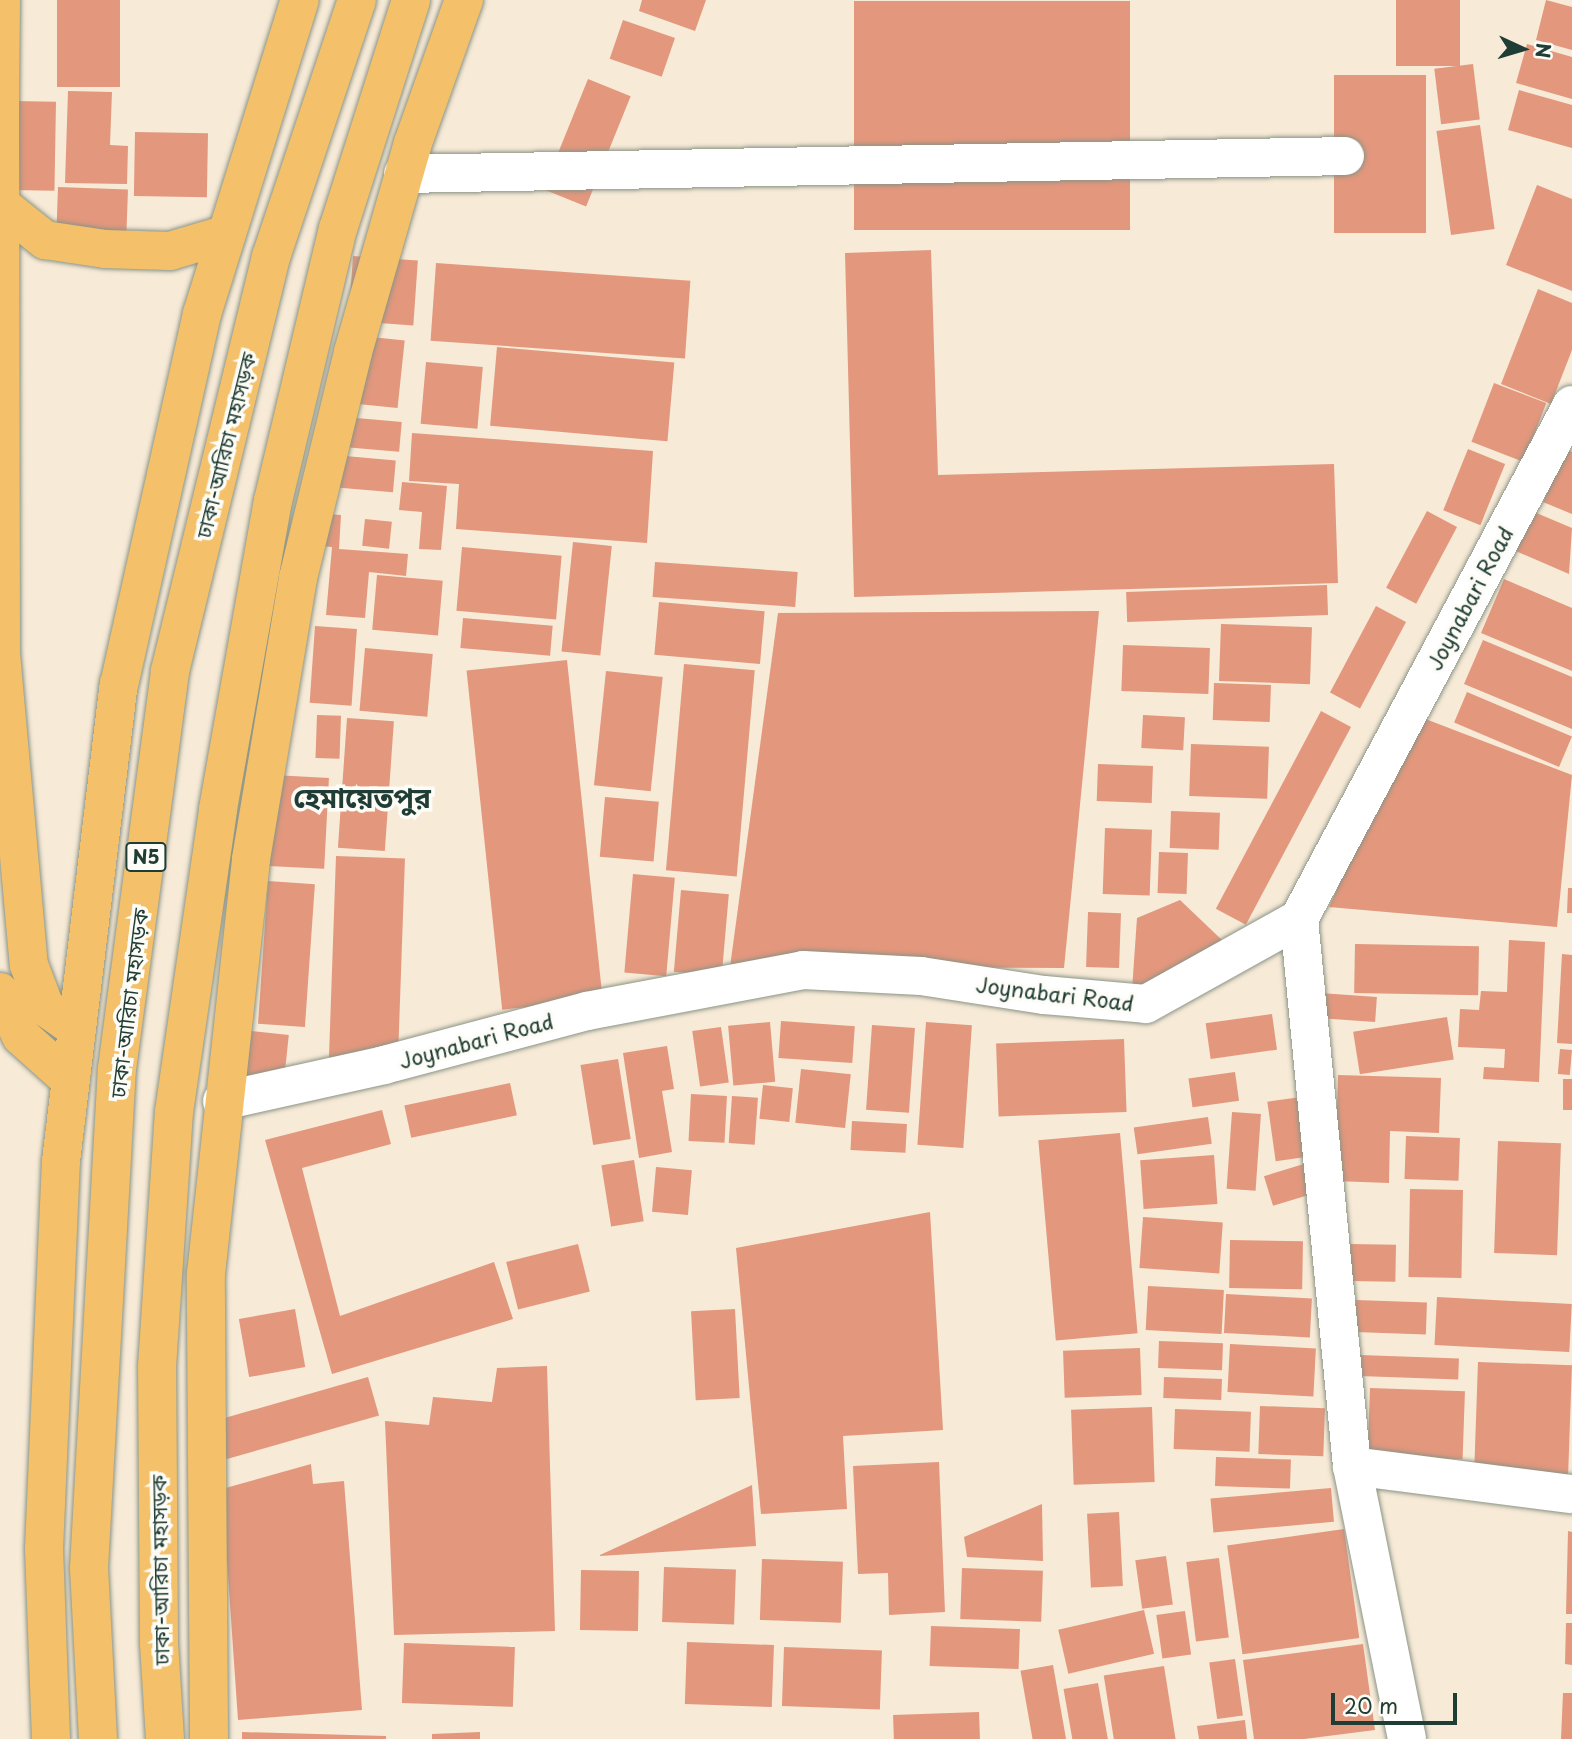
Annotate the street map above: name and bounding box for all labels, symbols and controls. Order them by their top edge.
north arrow [1488,14,1558,84]
text: N [1529,42,1558,59]
street label: ঢাকা-আরিচা মহাসড়ক [190,350,260,540]
street label: Joynabari Road [1420,522,1518,674]
district label: হেমায়েতপুর [293,780,431,814]
road number: N5 [125,842,167,872]
street label: ঢাকা-আরিচা মহাসড়ক [104,907,152,1099]
street label: Joynabari Road [974,971,1136,1015]
street label: Joynabari Road [396,1007,556,1073]
street label: ঢাকা-আরিচা মহাসড়ক [145,1475,173,1665]
scale bar [1334,1680,1460,1724]
text: 20 m [1344,1689,1398,1721]

